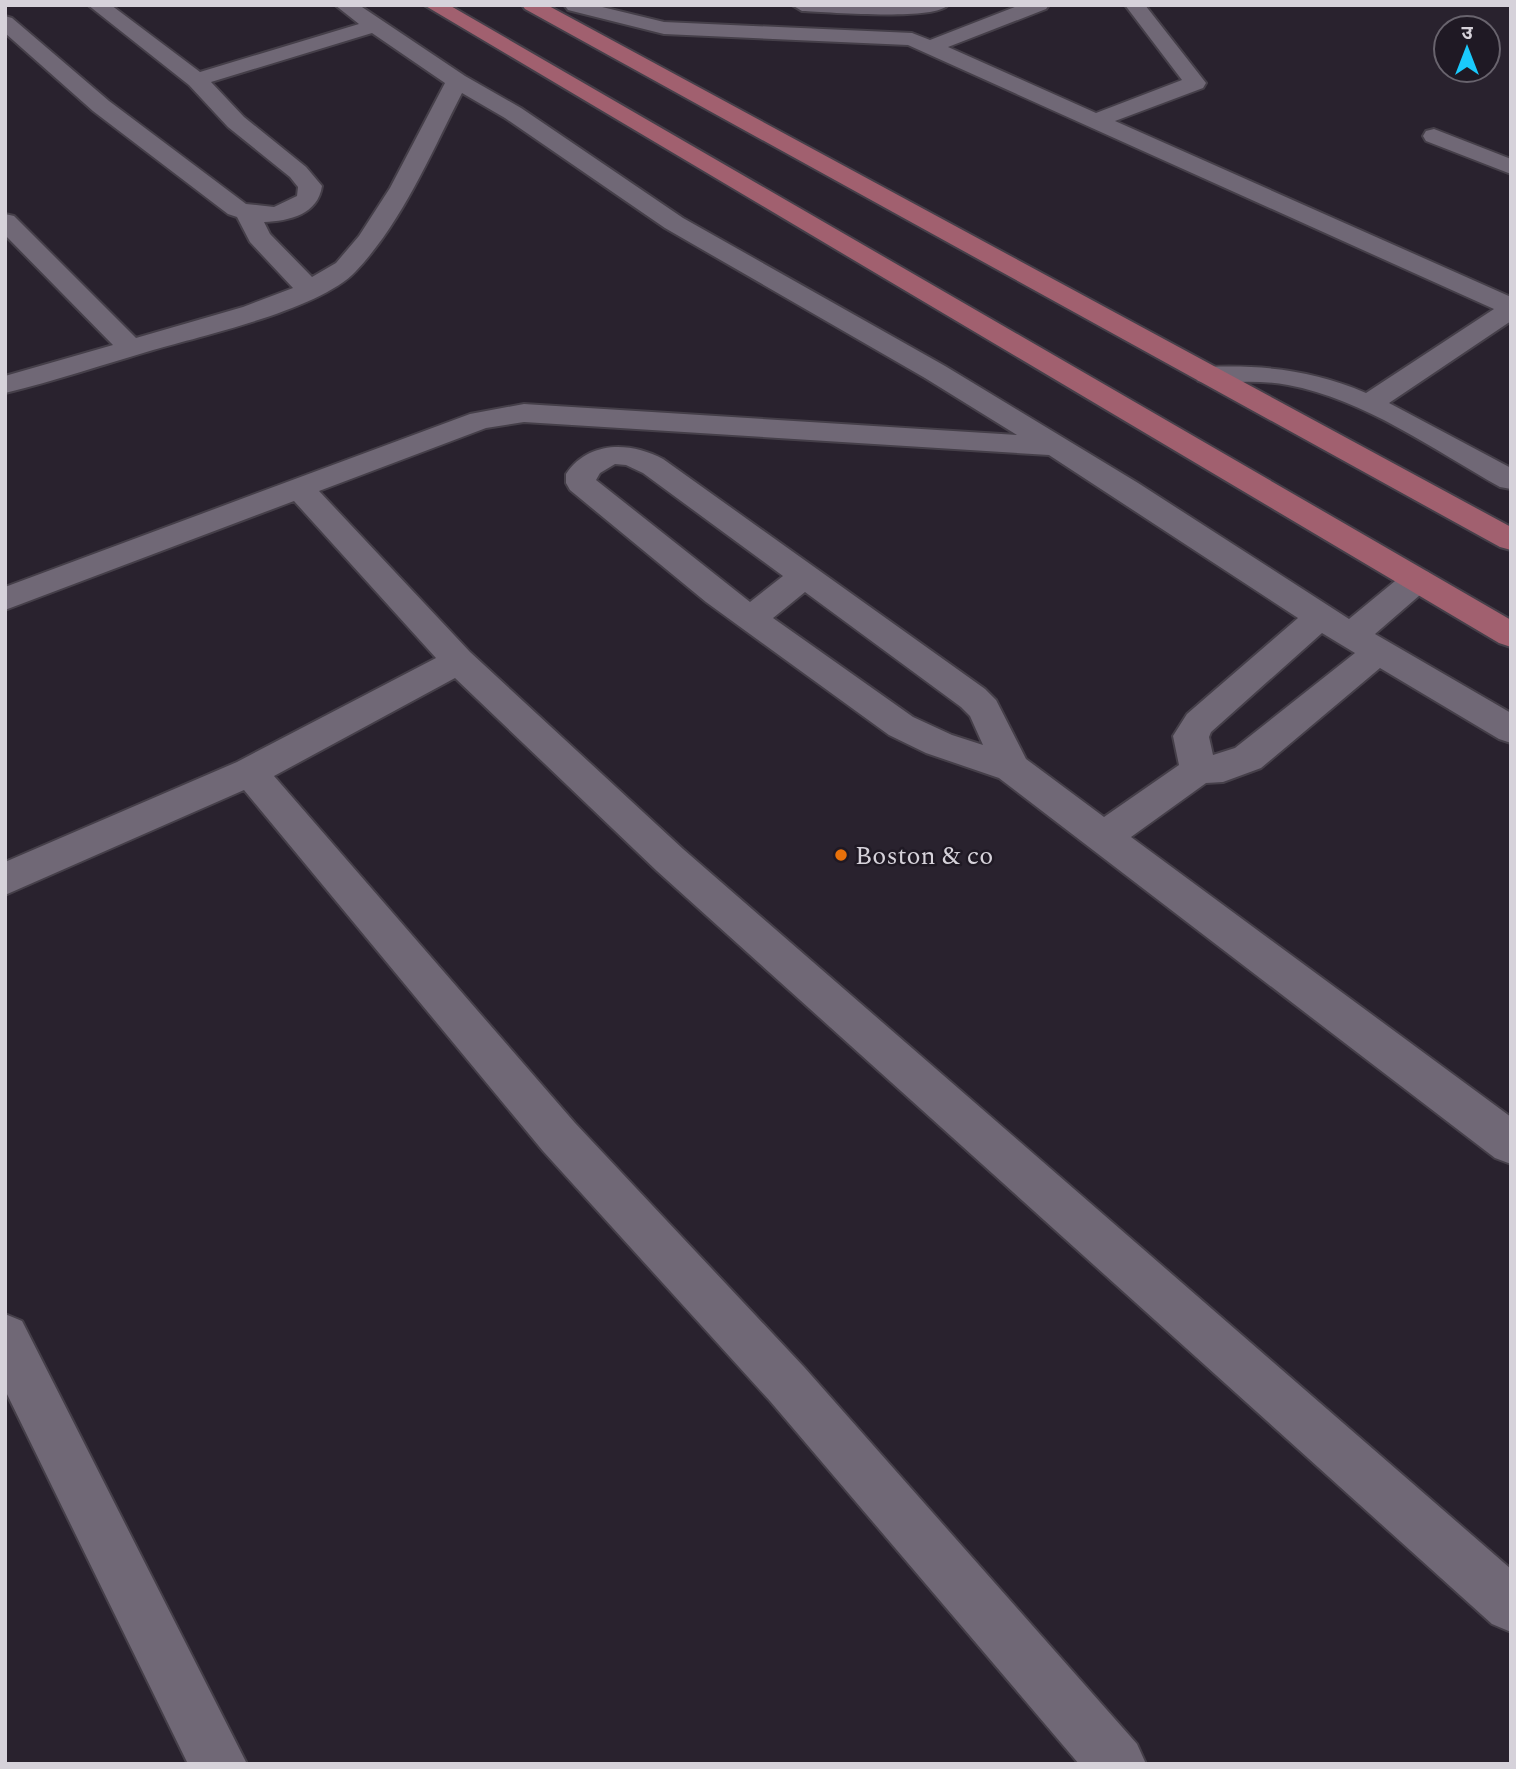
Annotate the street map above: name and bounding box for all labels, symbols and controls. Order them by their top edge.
north arrow [1432,14,1502,84]
text: उ [1461,19,1473,48]
place label: Boston & co [855,836,993,876]
marker: Boston & co [833,847,849,863]

